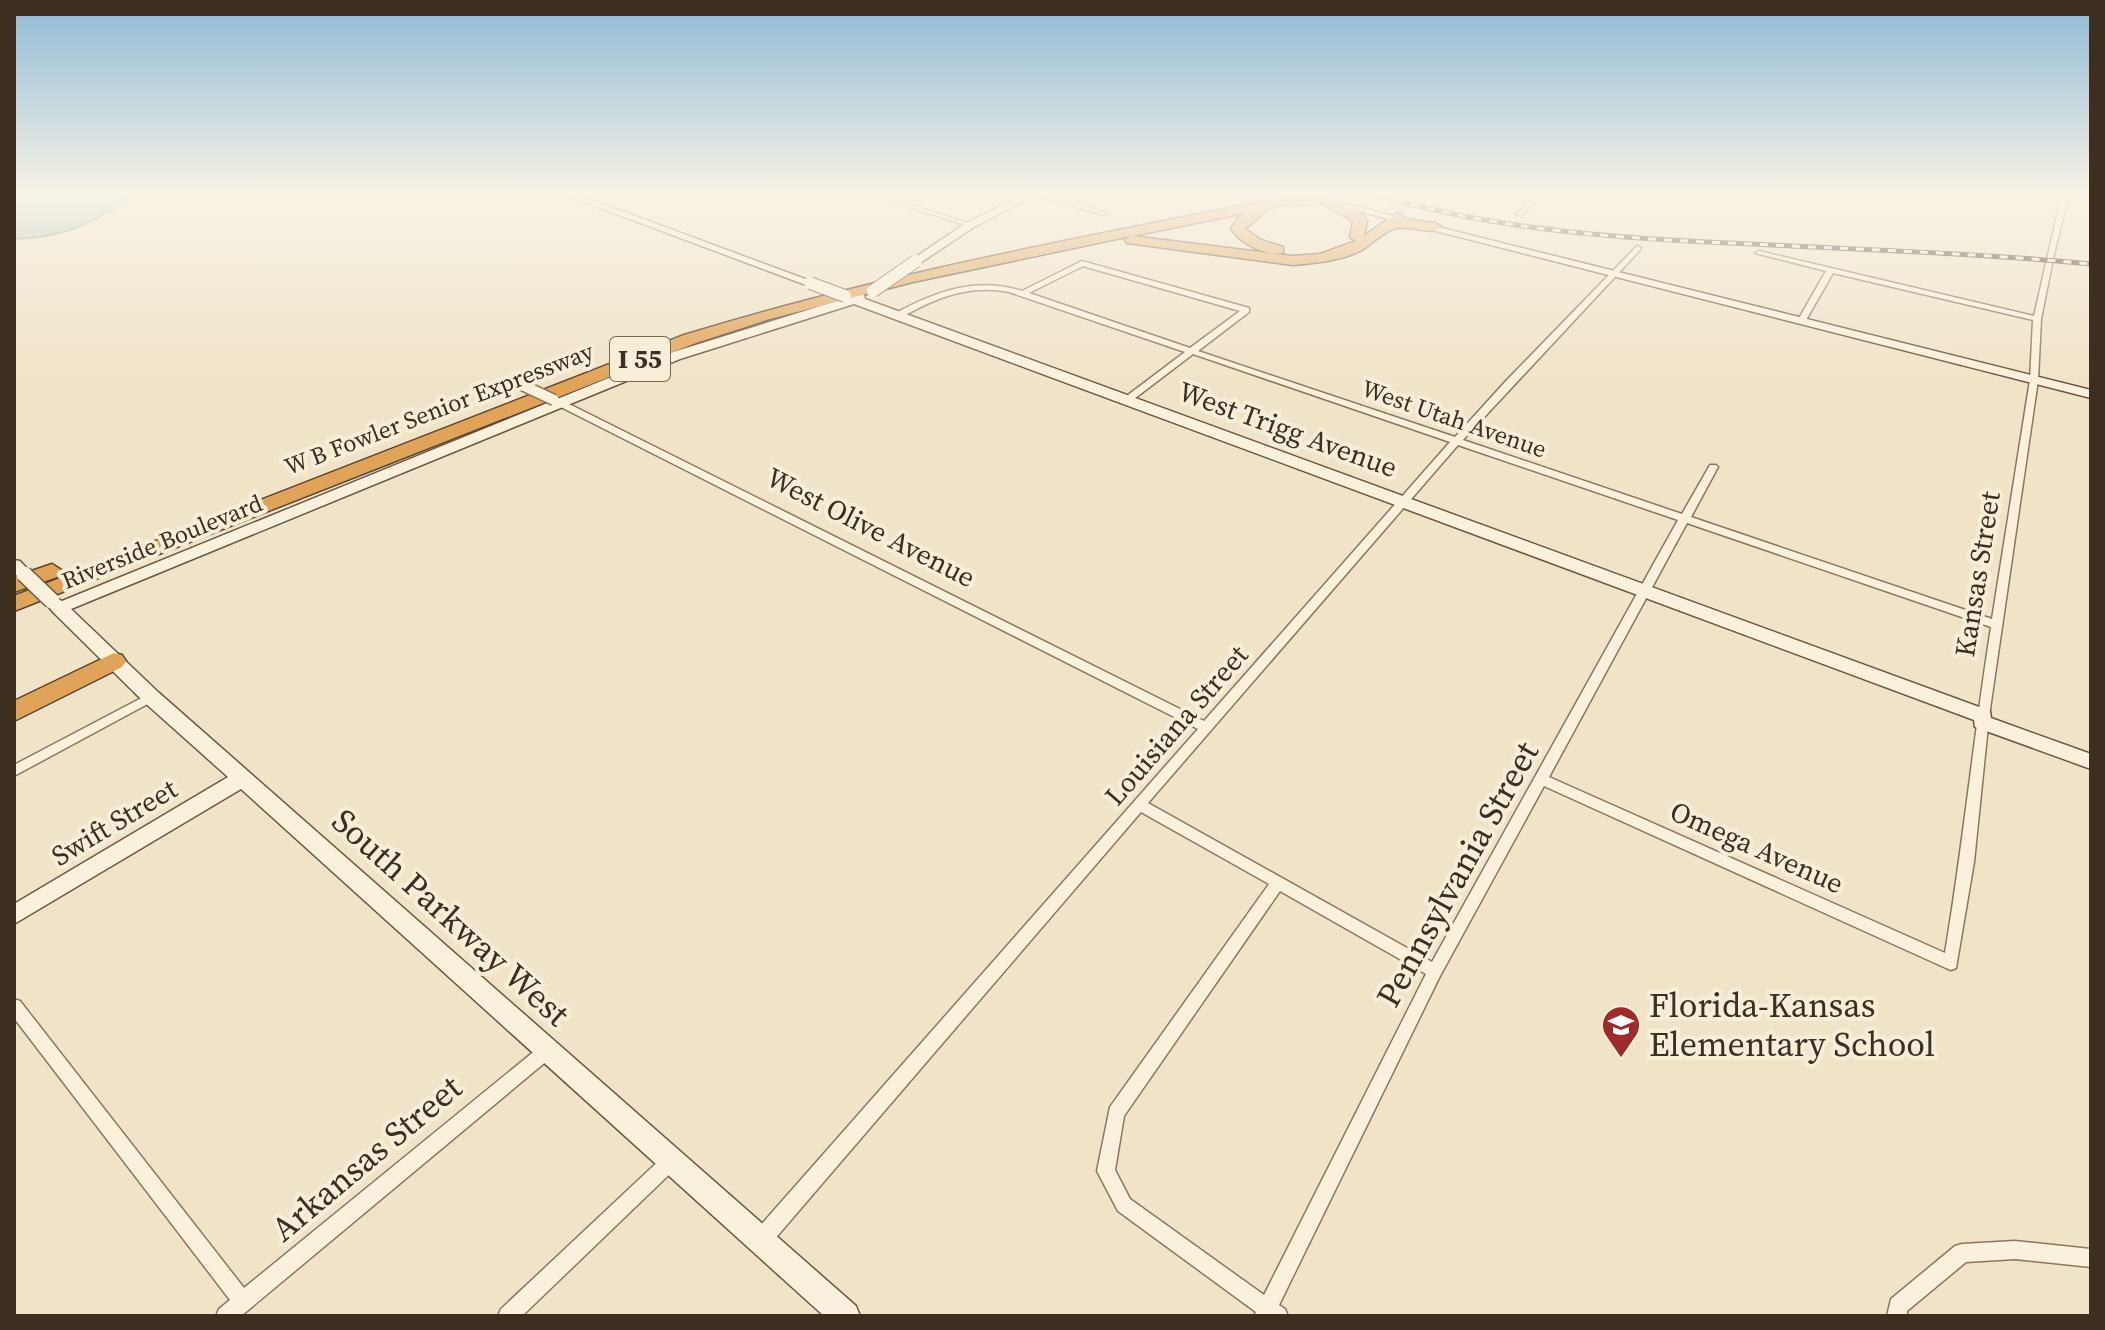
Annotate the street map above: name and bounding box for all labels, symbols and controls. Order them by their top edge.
street label: W B Fowler Senior Expressway [280,334,599,483]
road number: I 55 [610,337,670,381]
street label: West Utah Avenue [1357,371,1551,466]
street label: West Trigg Avenue [1173,372,1403,486]
street label: West Olive Avenue [760,458,982,596]
street label: Riverside Boulevard [57,486,267,597]
street label: Kansas Street [1945,488,2009,659]
street label: Louisiana Street [1096,636,1257,813]
street label: Pennsylvania Street [1365,733,1549,1015]
street label: Swift Street [44,769,185,874]
street label: Omega Avenue [1664,792,1850,902]
street label: South Parkway West [322,798,580,1036]
place label: Florida-Kansas Elementary School [1649,982,1935,1067]
school or university icon: Florida-Kansas Elementary School [1600,1004,1642,1059]
street label: Arkansas Street [261,1065,471,1251]

